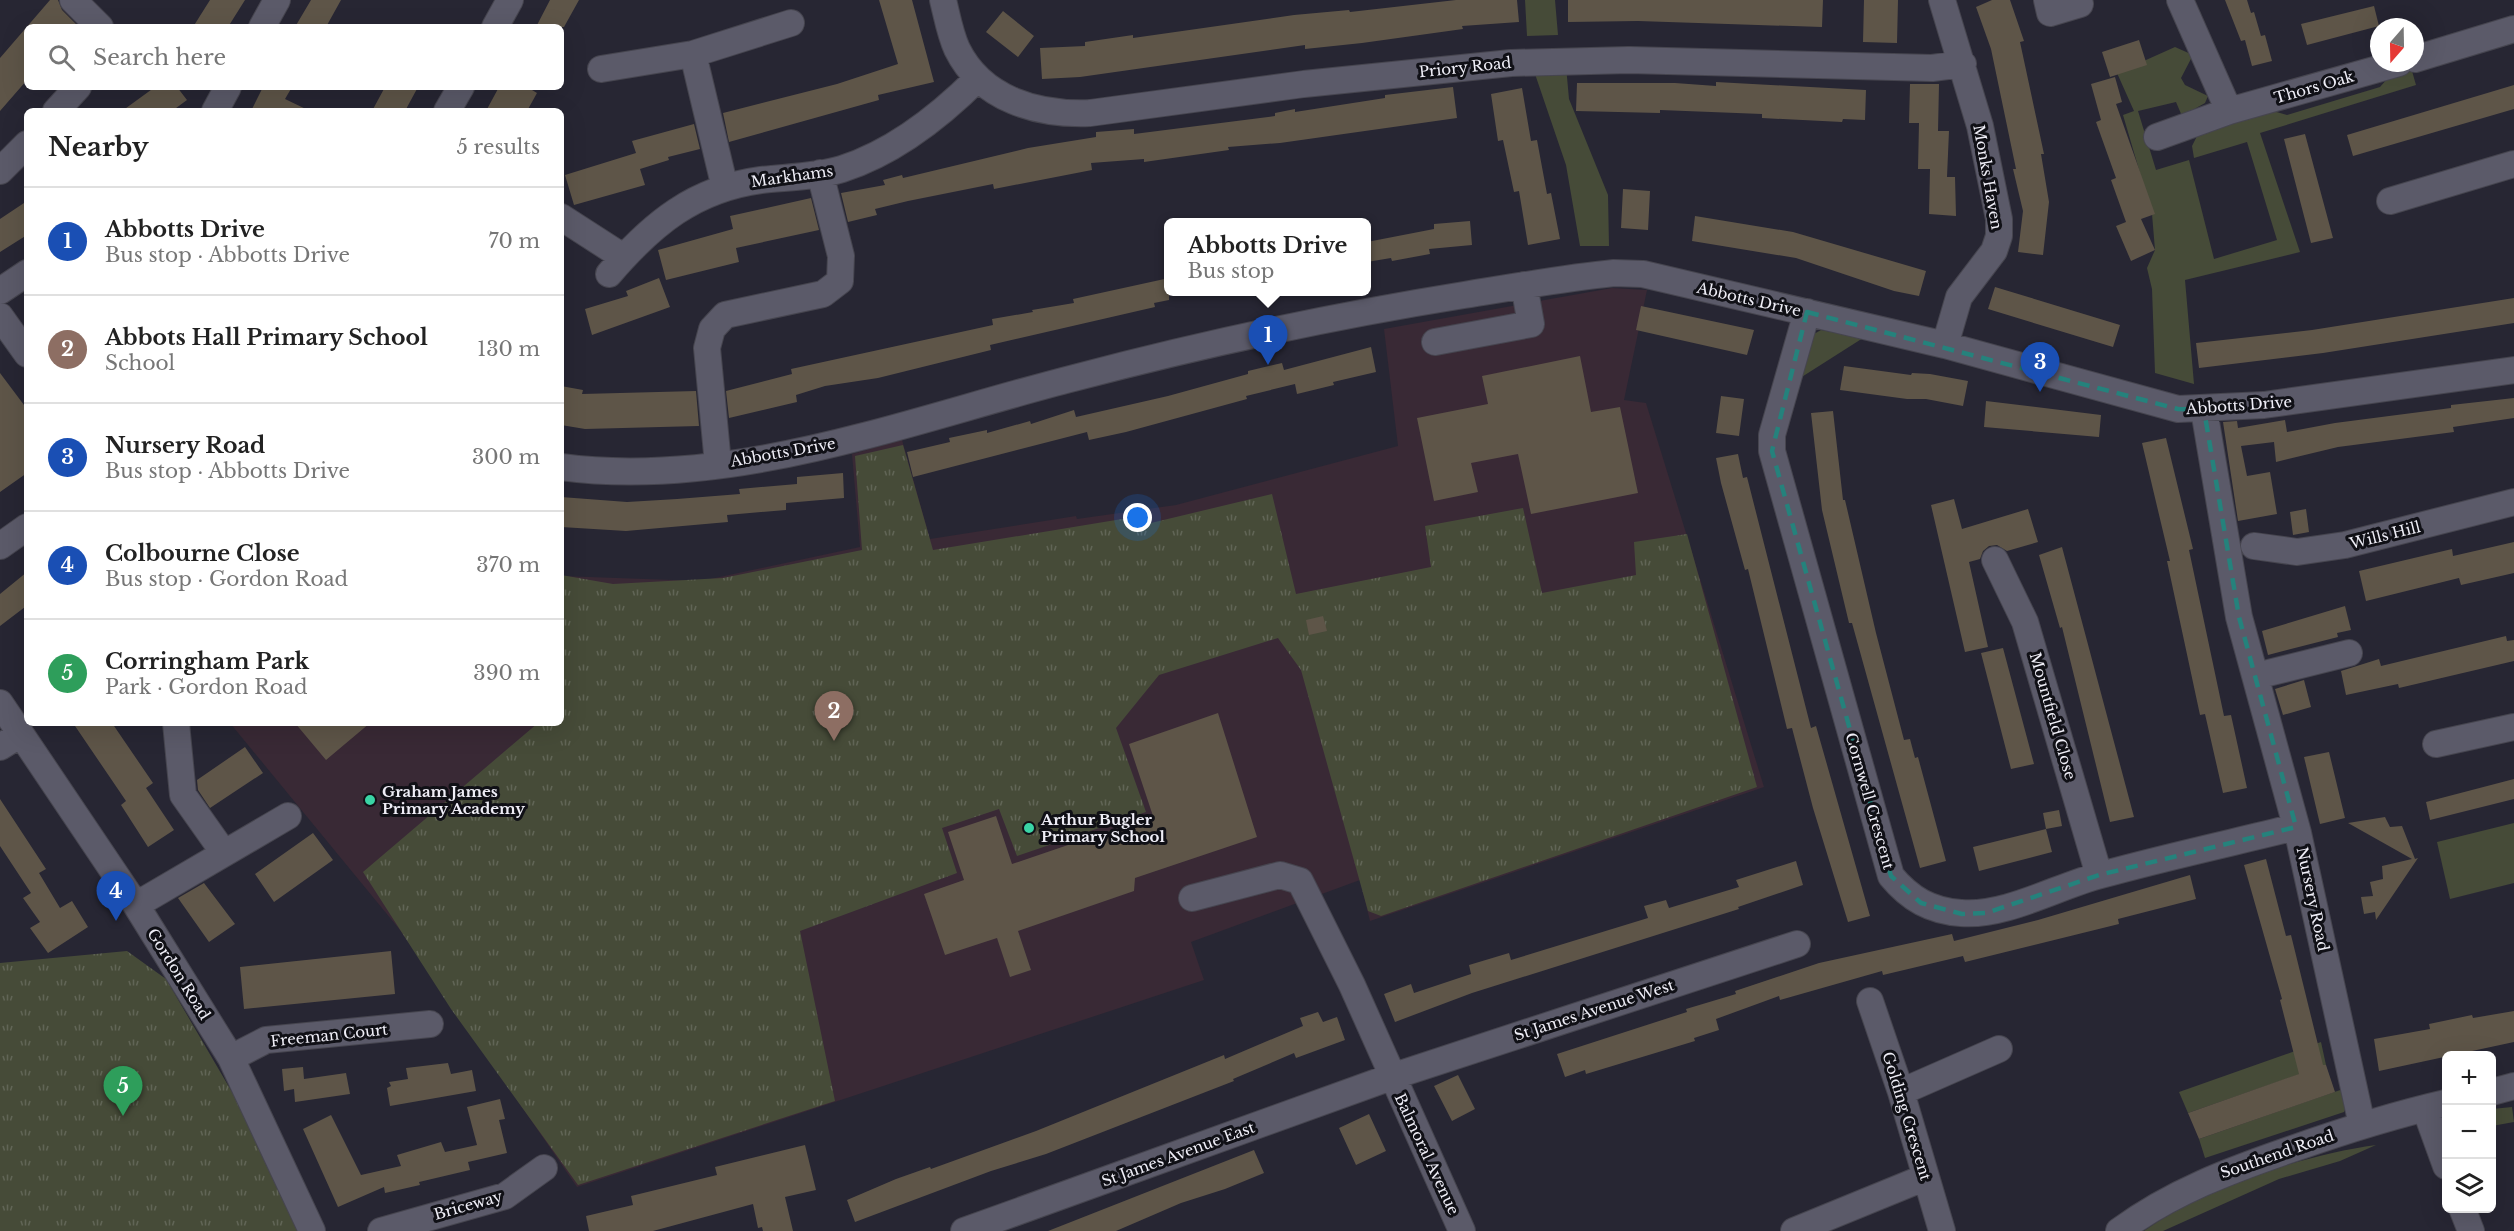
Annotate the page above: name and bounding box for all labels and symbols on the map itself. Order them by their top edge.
north arrow [2370,18,2424,72]
street label: Priory Road [1418,53,1512,81]
street label: Thors Oak [2272,66,2357,107]
street label: Monks Haven [1969,123,2007,231]
street label: Markhams [750,161,834,191]
street label: Abbotts Drive [1694,278,1803,320]
pin: 1 [1248,316,1288,365]
pin: 3 [2020,342,2060,392]
street label: Abbotts Drive [2184,392,2293,418]
street label: Abbotts Drive [728,433,837,471]
your location [1123,503,1152,532]
street label: Wills Hill [2347,517,2422,553]
street label: Mountfield Close [2026,650,2080,782]
pin: 2 [814,692,854,741]
street label: Cornwell Crescent [1841,730,1899,872]
place label: Graham James Primary Academy [382,782,525,818]
marker: Graham James Primary Academy [363,793,377,807]
place label: Arthur Bugler Primary School [1040,810,1165,846]
marker: Arthur Bugler Primary School [1022,821,1036,835]
street label: Nursery Road [2293,845,2333,953]
pin: 4 [96,872,136,921]
street label: Gordon Road [143,925,215,1023]
street label: St James Avenue West [1512,975,1677,1045]
street label: Freeman Court [269,1019,389,1051]
street label: Golding Crescent [1878,1049,1936,1183]
pin: 5 [104,1066,142,1116]
street label: Balmoral Avenue [1391,1090,1463,1218]
street label: St James Avenue East [1099,1117,1257,1191]
street label: Southend Road [2218,1126,2336,1182]
street label: Briceway [432,1186,505,1224]

